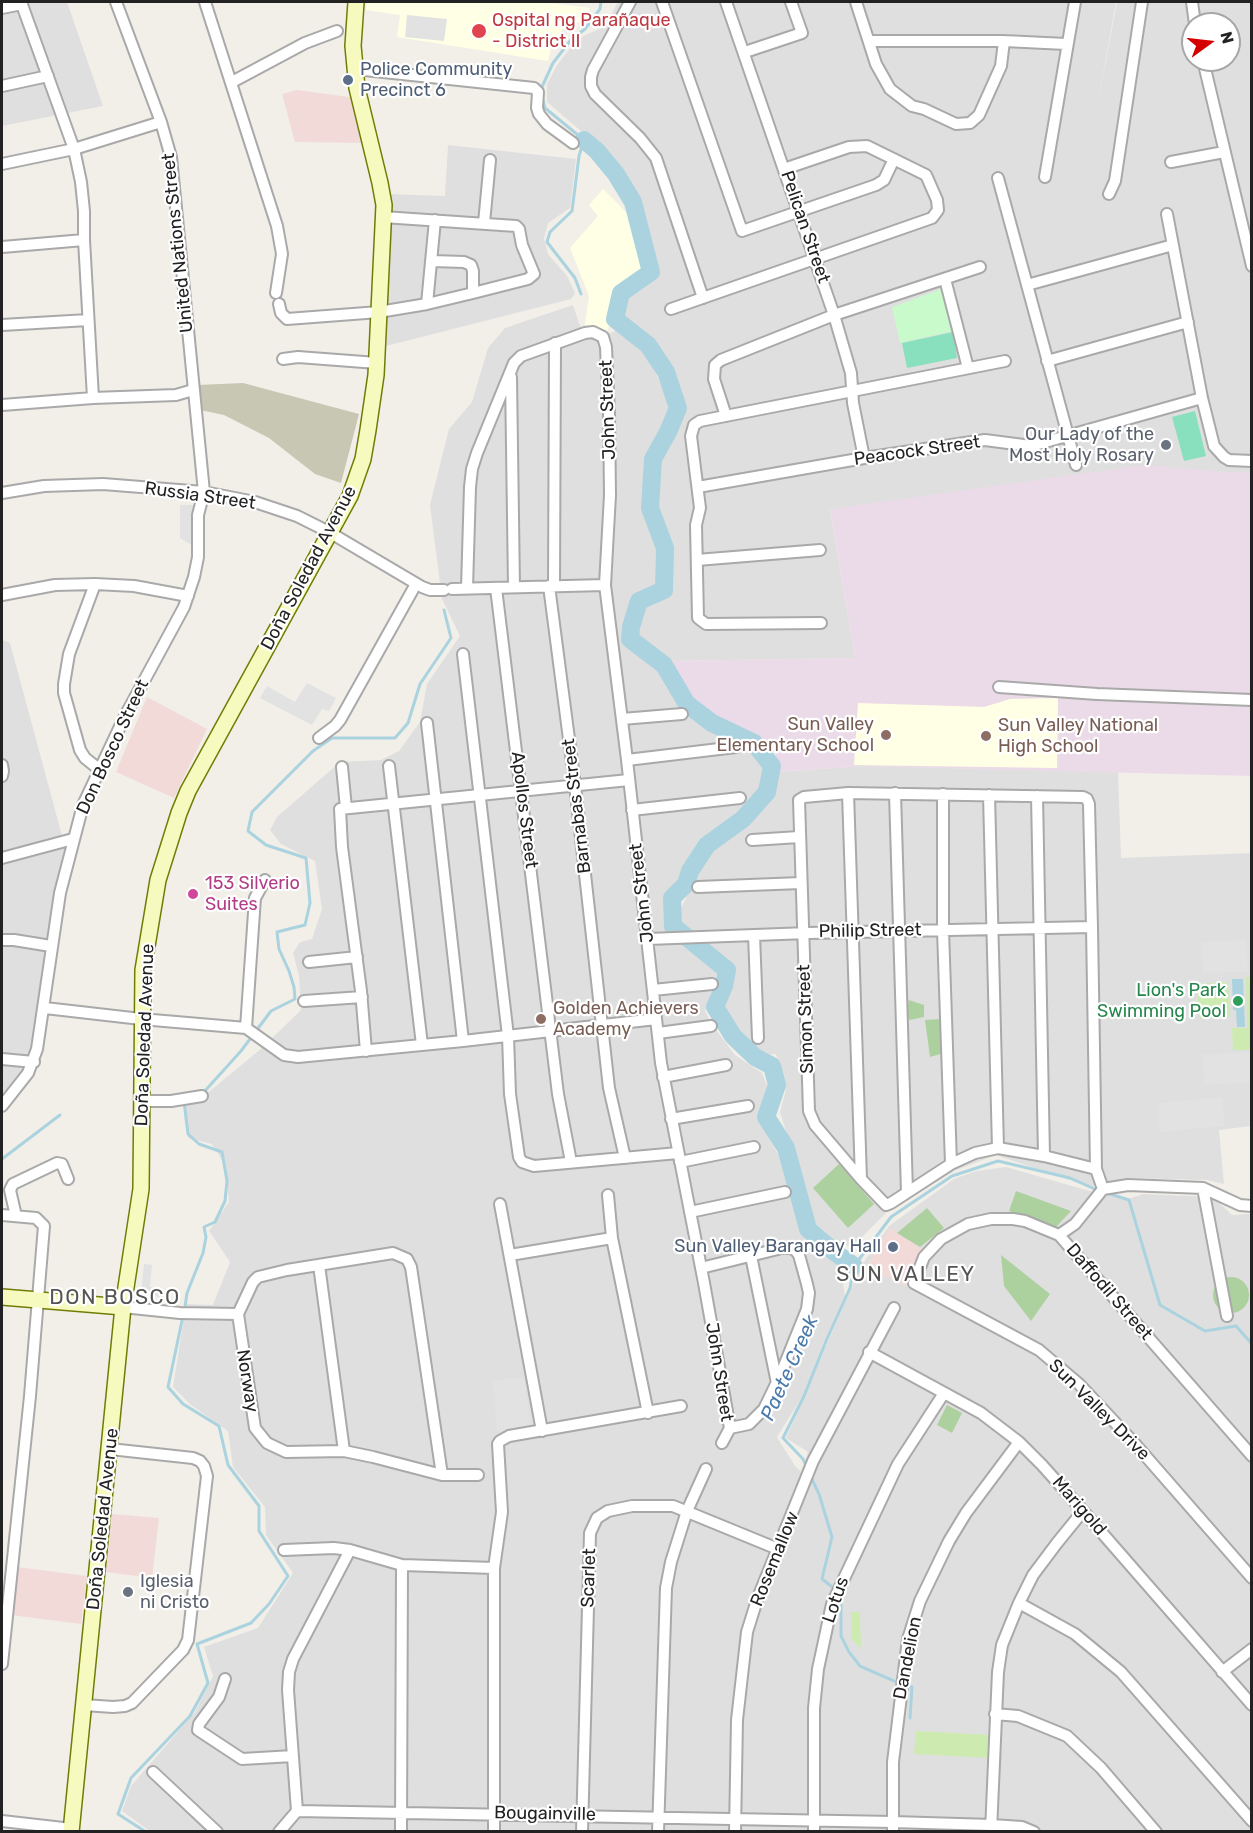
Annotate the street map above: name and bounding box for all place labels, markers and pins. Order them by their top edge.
place label: Ospital ng Parañaque - District II [492,10,671,52]
marker: Ospital ng Parañaque - District II [470,22,488,40]
place label: Police Community Precinct 6 [360,59,512,101]
marker: Police Community Precinct 6 [341,73,355,87]
place label: Our Lady of the Most Holy Rosary [1009,424,1154,466]
marker: Our Lady of the Most Holy Rosary [1159,438,1173,452]
place label: Sun Valley Elementary School [716,714,874,756]
place label: Sun Valley National High School [998,715,1158,758]
marker: Sun Valley Elementary School [879,728,893,742]
marker: Sun Valley National High School [979,729,993,743]
place label: 153 Silverio Suites [205,873,300,916]
marker: 153 Silverio Suites [186,887,200,901]
place label: Lion's Park Swimming Pool [1097,980,1226,1022]
marker: Lion's Park Swimming Pool [1231,994,1245,1008]
place label: Golden Achievers Academy [553,998,699,1040]
marker: Golden Achievers Academy [534,1012,548,1026]
place label: Sun Valley Barangay Hall [674,1236,881,1258]
marker: Sun Valley Barangay Hall [886,1240,900,1254]
place label: Iglesia ni Cristo [140,1571,209,1614]
marker: Iglesia ni Cristo [121,1585,135,1599]

